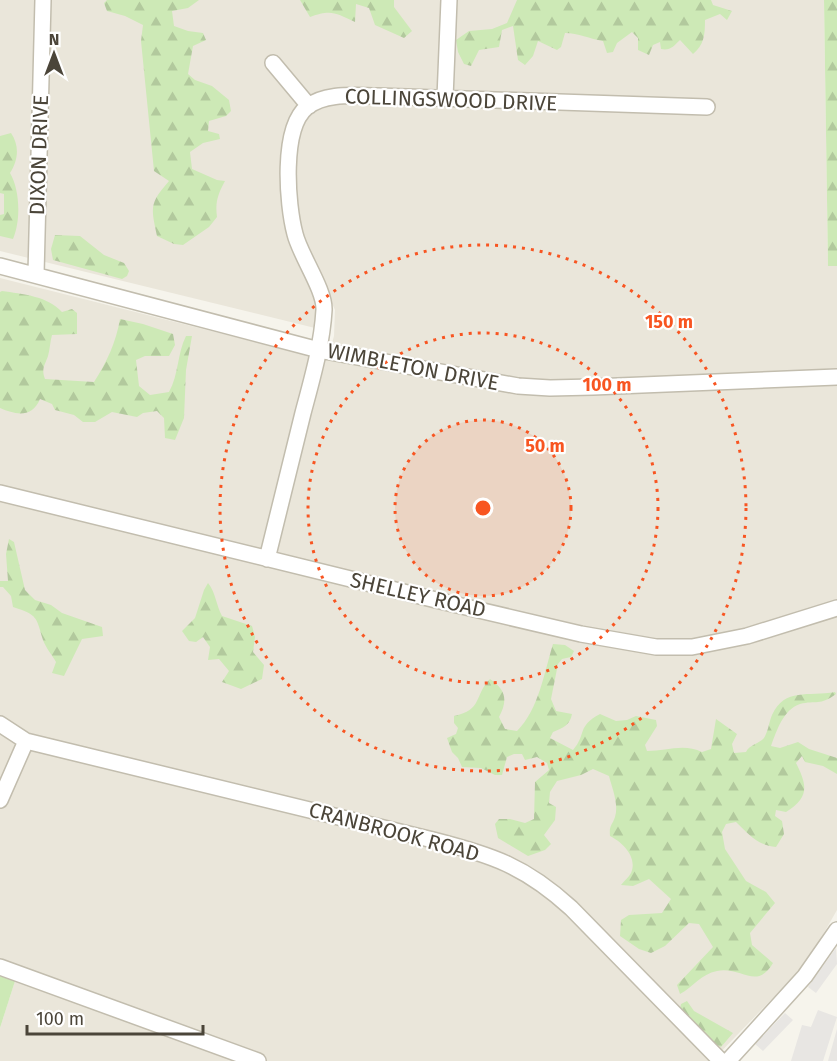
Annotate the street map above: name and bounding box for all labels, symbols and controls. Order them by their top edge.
north arrow [24,24,84,84]
text: N [49,30,59,49]
street label: COLLINGSWOOD DRIVE [344,83,558,117]
street label: DIXON DRIVE [24,94,54,216]
text: 150 m [645,311,693,333]
street label: WIMBLETON DRIVE [325,338,501,396]
text: 100 m [583,374,631,396]
text: 50 m [525,435,565,457]
centre of rings [473,498,493,518]
street label: SHELLEY ROAD [348,567,488,623]
street label: CRANBROOK ROAD [306,797,482,867]
scale bar [27,998,202,1036]
text: 100 m [36,1008,84,1030]

